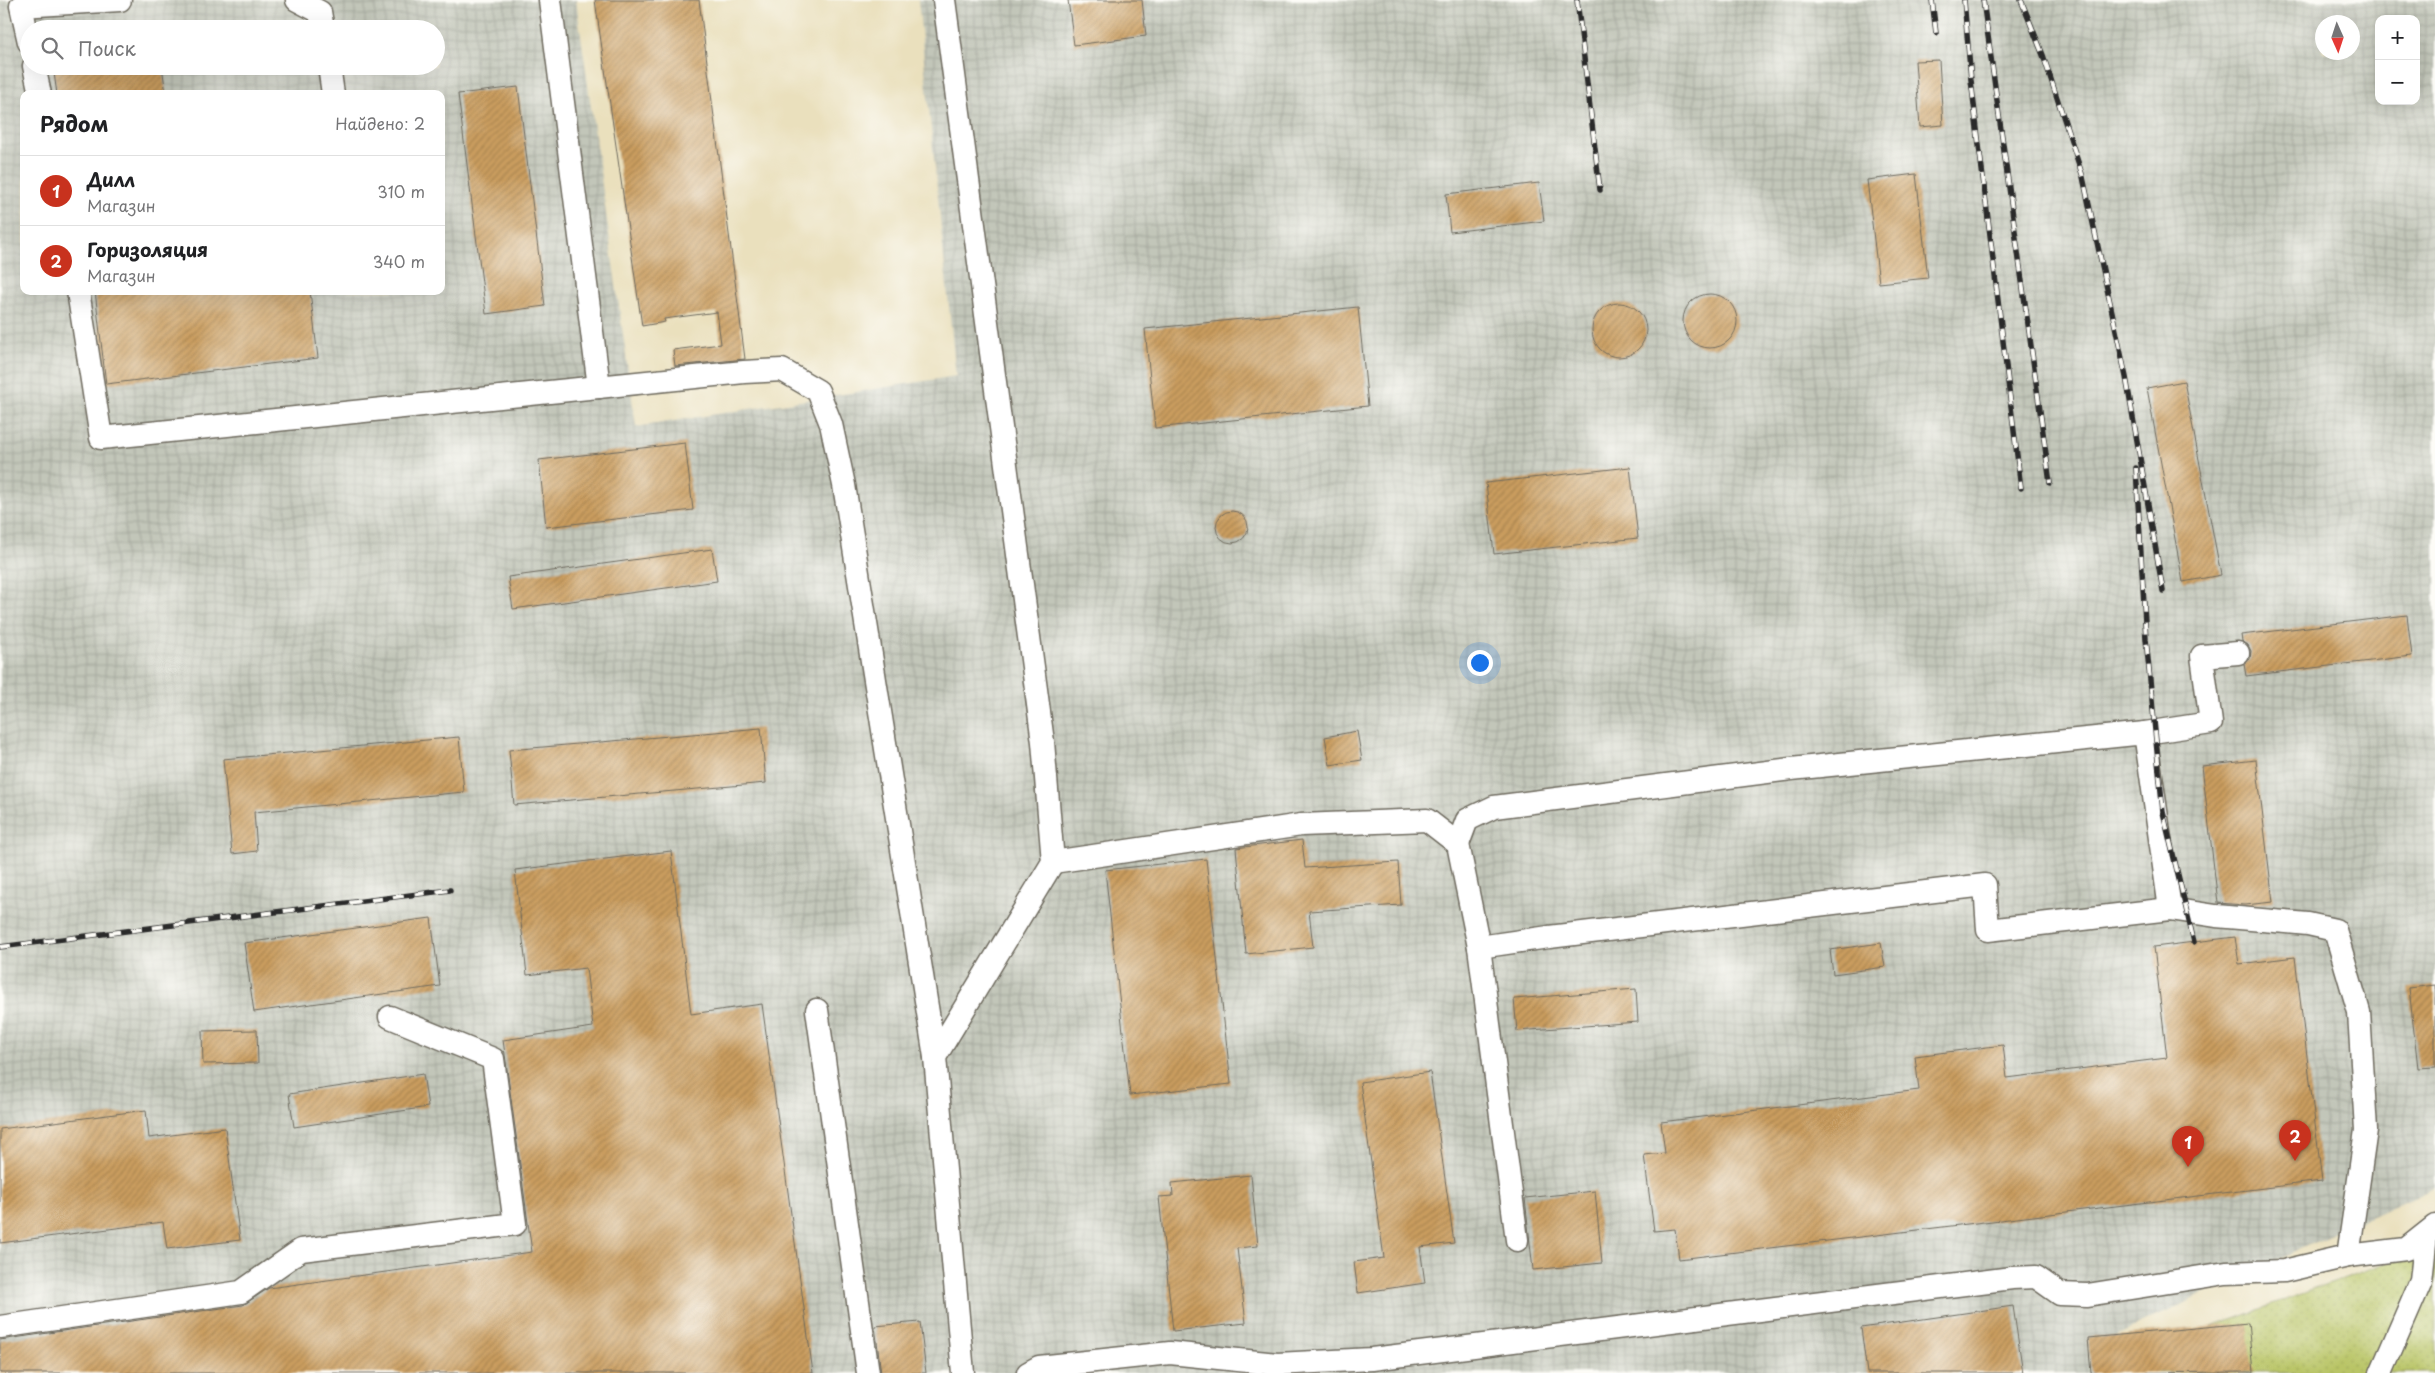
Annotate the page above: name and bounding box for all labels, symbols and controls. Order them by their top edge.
north arrow [2315,15,2360,60]
map controls [2375,15,2420,105]
button: + [2375,15,2420,60]
search box [20,20,445,75]
icon: search [38,34,66,62]
text: Поиск [78,34,136,62]
button: − [2375,60,2420,105]
text: Рядом [40,107,108,139]
text: Найдено: 2 [335,111,425,135]
text: Дилл [87,165,135,193]
text: 1 [52,179,60,203]
text: 310 m [377,179,425,203]
text: Магазин [87,193,156,217]
text: Горизоляция [87,235,208,263]
text: 2 [50,249,62,273]
text: 340 m [373,249,425,273]
text: Магазин [87,263,156,287]
your location [1467,650,1493,676]
pin: 2 [2279,1120,2311,1161]
pin: 1 [2172,1126,2204,1167]

